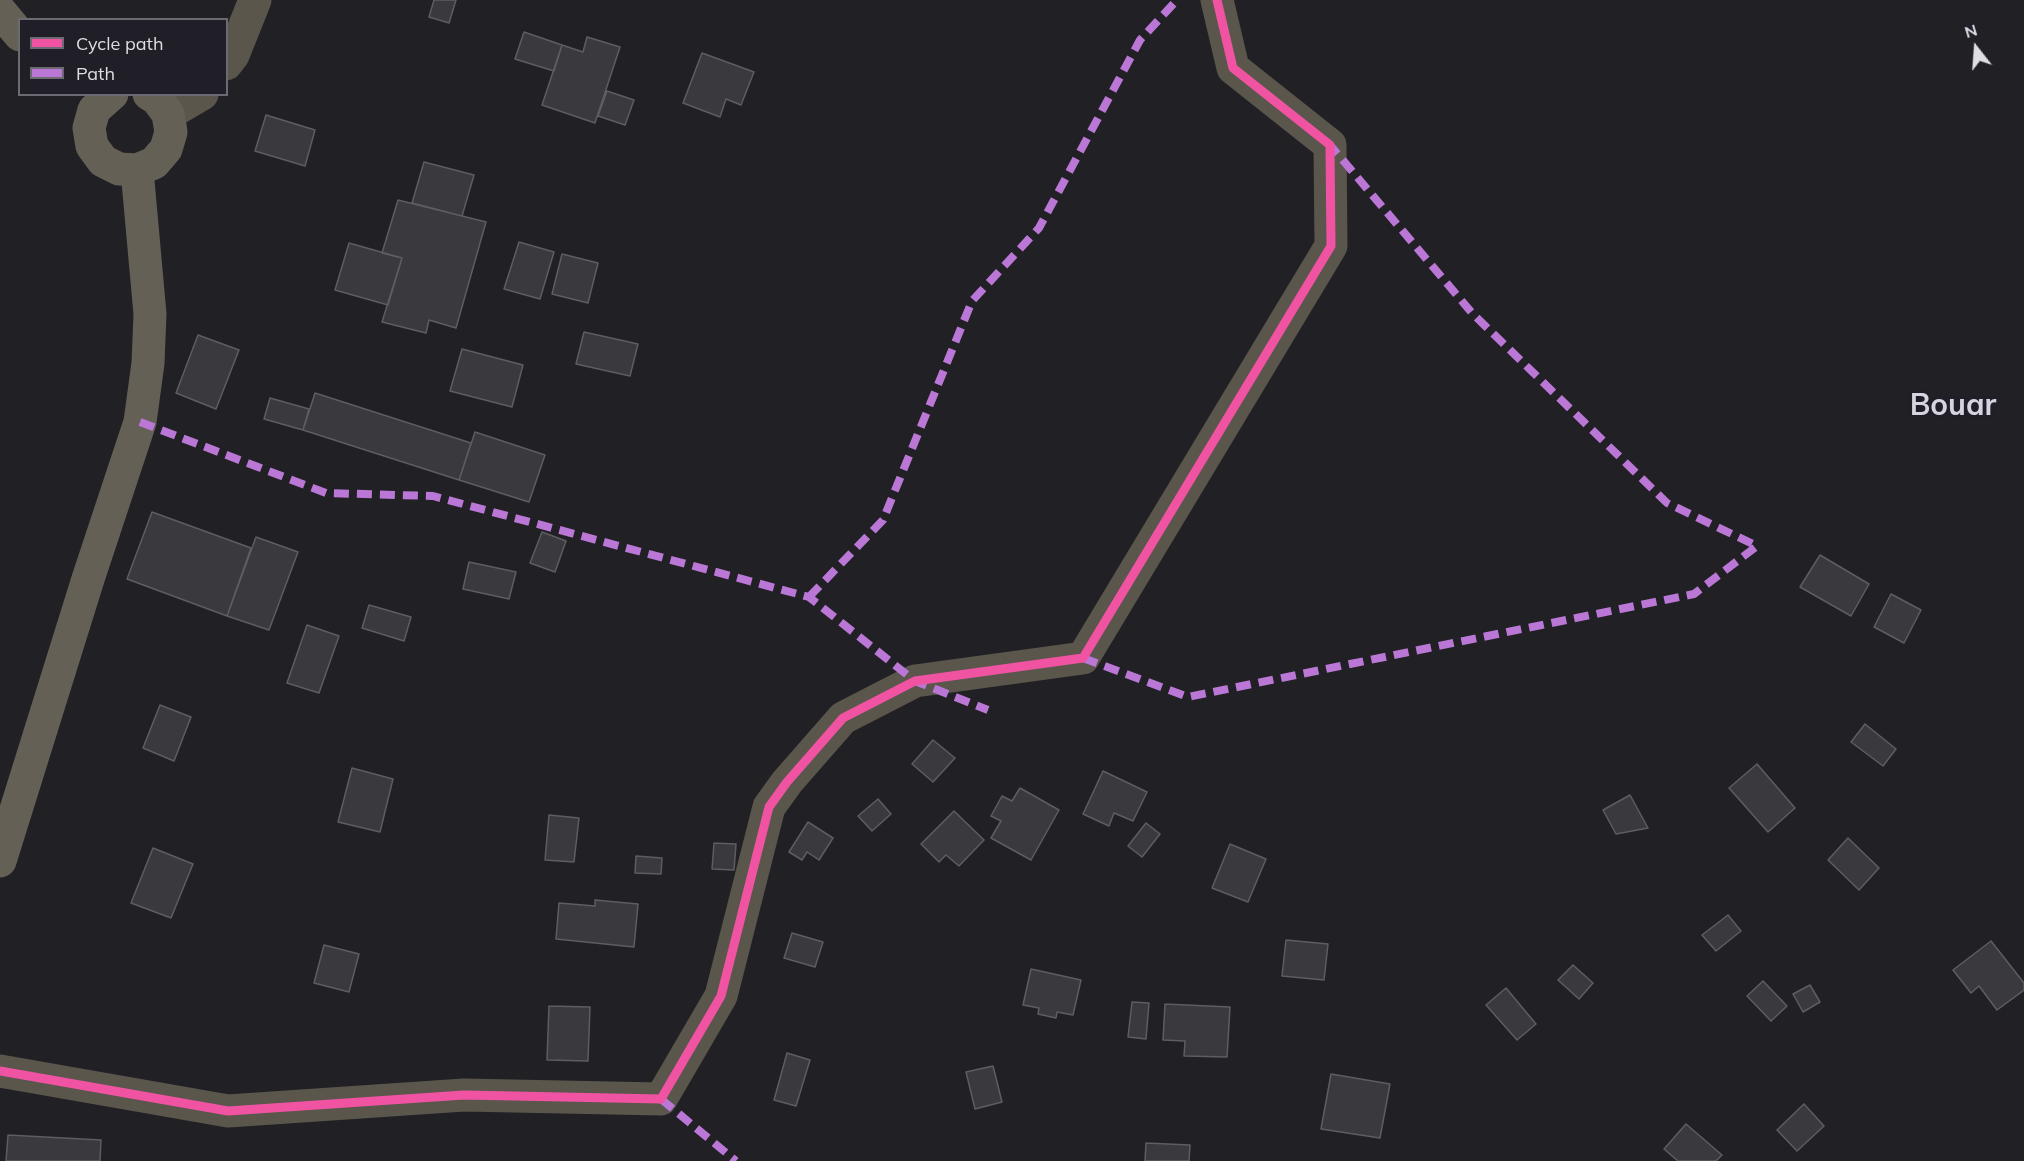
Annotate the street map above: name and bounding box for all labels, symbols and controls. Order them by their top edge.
legend [18,18,228,96]
north arrow [1946,18,2006,78]
text: N [1962,19,1979,42]
text: Cycle path [76,32,163,55]
text: Path [76,62,115,85]
district label: Bouar [1910,388,1996,424]

